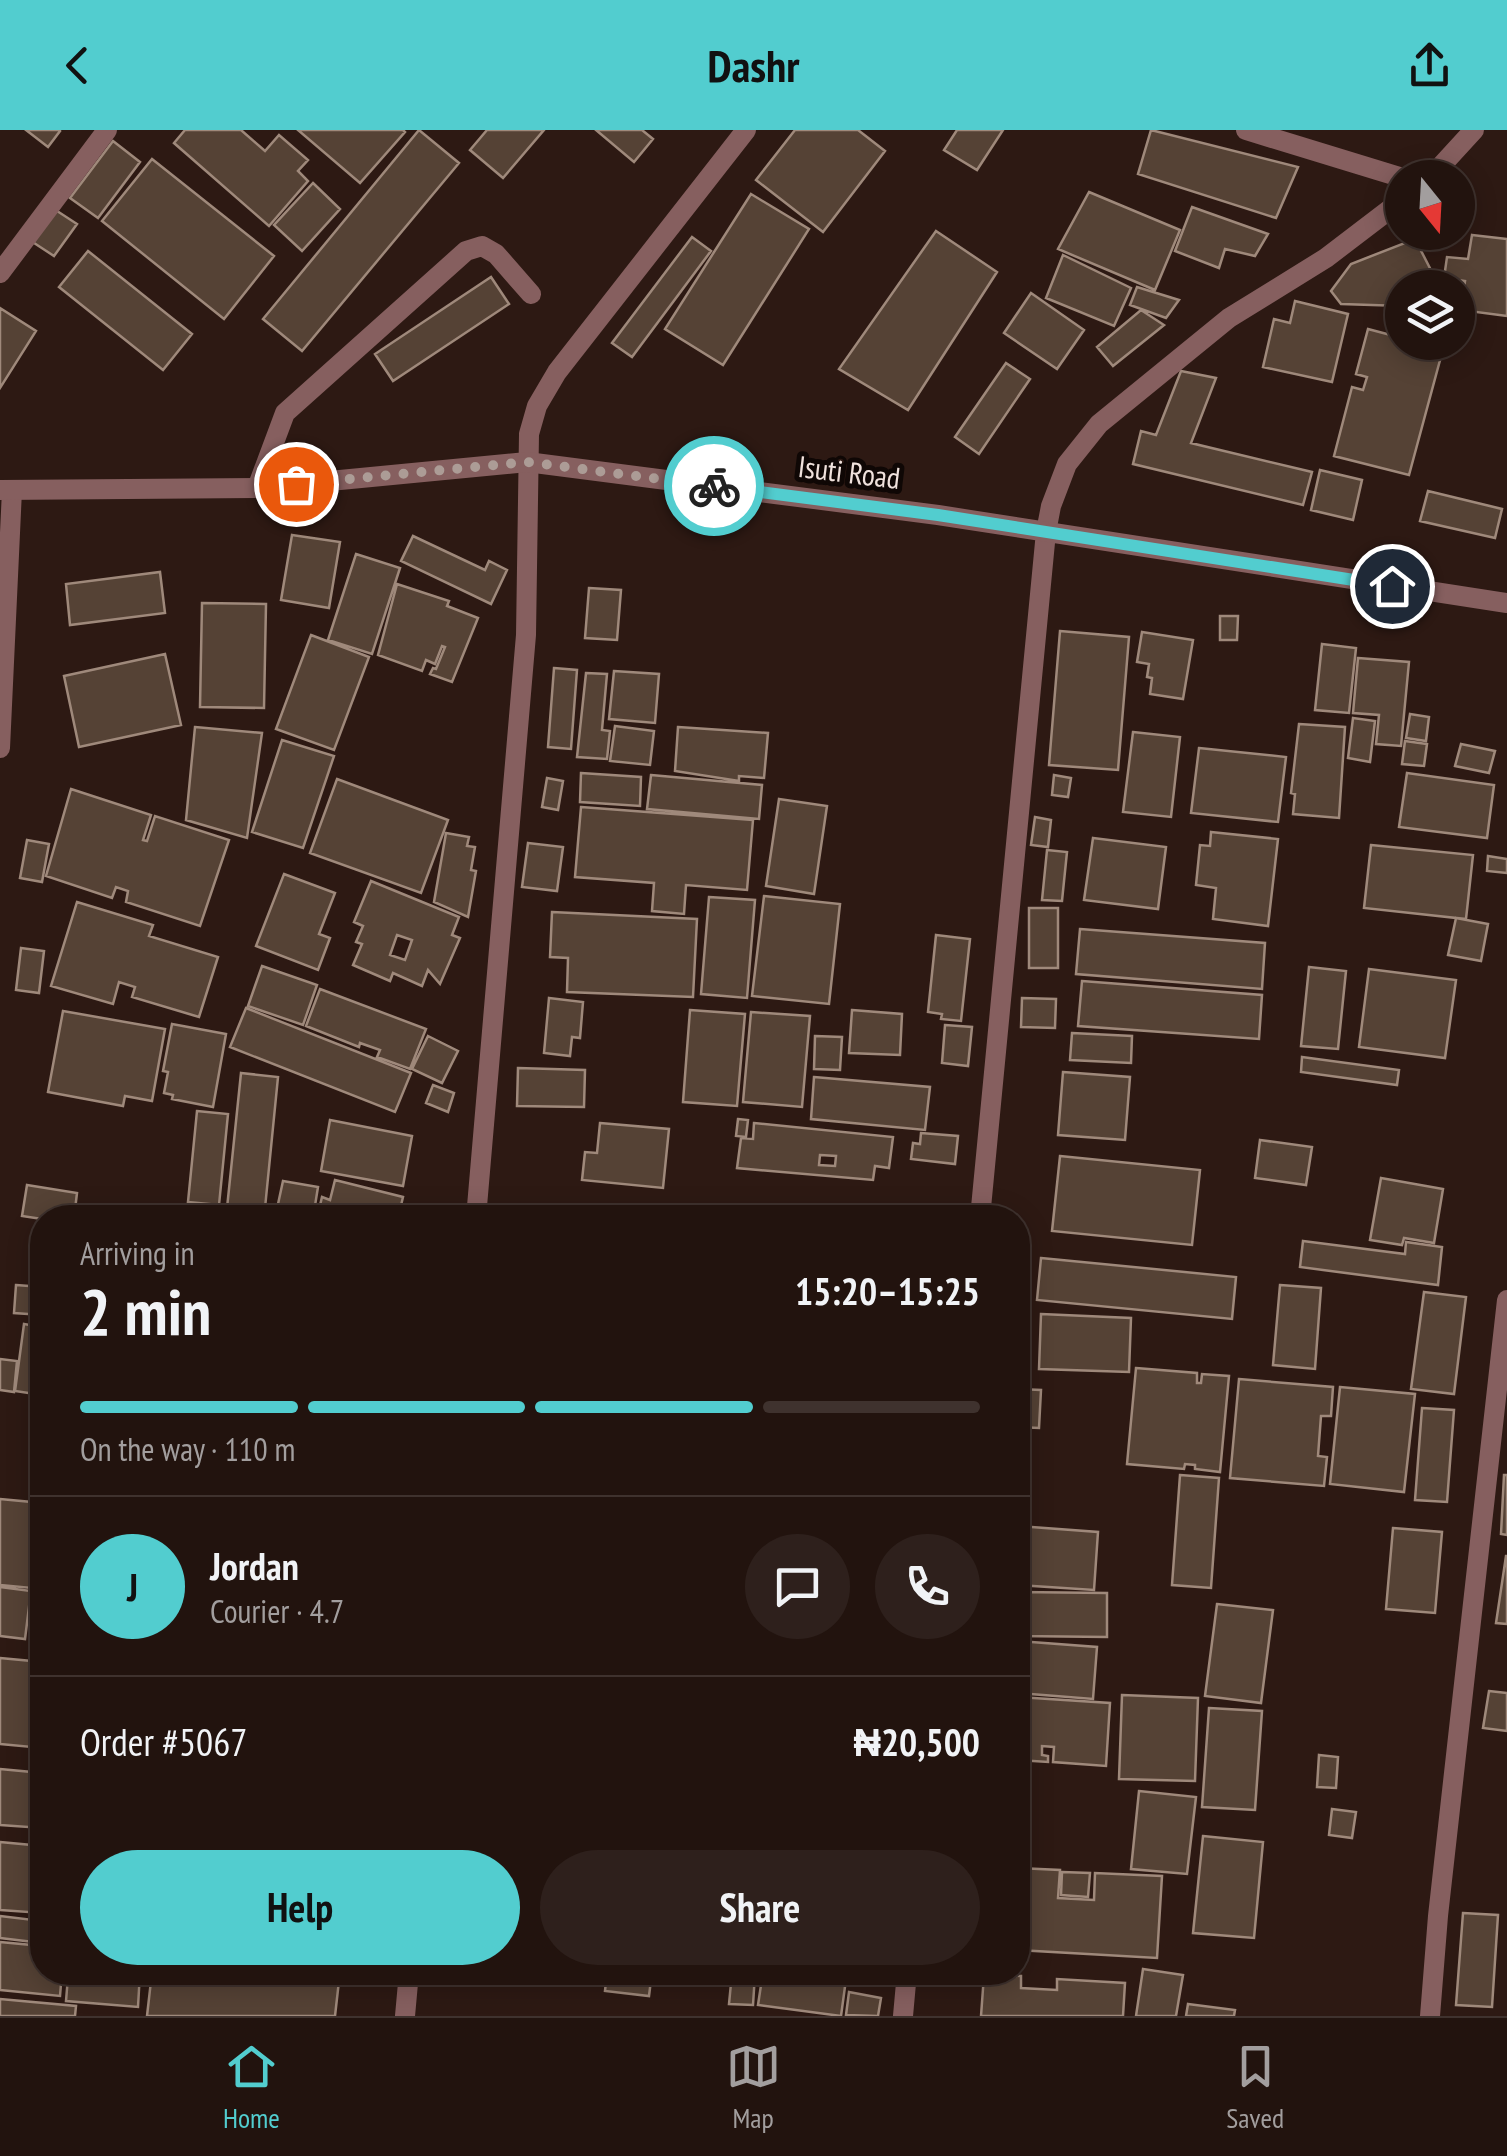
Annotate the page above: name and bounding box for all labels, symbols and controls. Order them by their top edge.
text: Dashr [708,36,799,94]
icon: back [50,38,105,93]
icon: share [1402,38,1457,93]
north arrow [1385,160,1475,250]
map controls [1385,160,1475,360]
button: layers [1385,270,1475,360]
courier [664,436,764,536]
pin [254,442,339,527]
street label: Isuti Road [796,446,902,497]
icon: bag [269,457,324,512]
icon: bike [687,459,742,514]
pin [1350,544,1435,629]
icon: home [1365,559,1420,614]
text: Arriving in [80,1232,195,1274]
text: 15:20–15:25 [795,1266,980,1315]
text: 2 min [80,1269,211,1353]
text: On the way · 110 m [80,1428,295,1470]
button: chat [745,1534,850,1639]
button: phone [875,1534,980,1639]
text: Jordan [210,1541,299,1590]
text: J [127,1562,138,1611]
text: Courier · 4.7 [210,1590,344,1632]
text: Order #5067 [80,1717,247,1766]
text: ₦20,500 [854,1717,980,1766]
button: Help [80,1850,520,1965]
button: Share [540,1850,980,1965]
tab: Home [223,2039,280,2136]
tab: Map [726,2039,781,2136]
tab: Saved [1226,2039,1284,2136]

